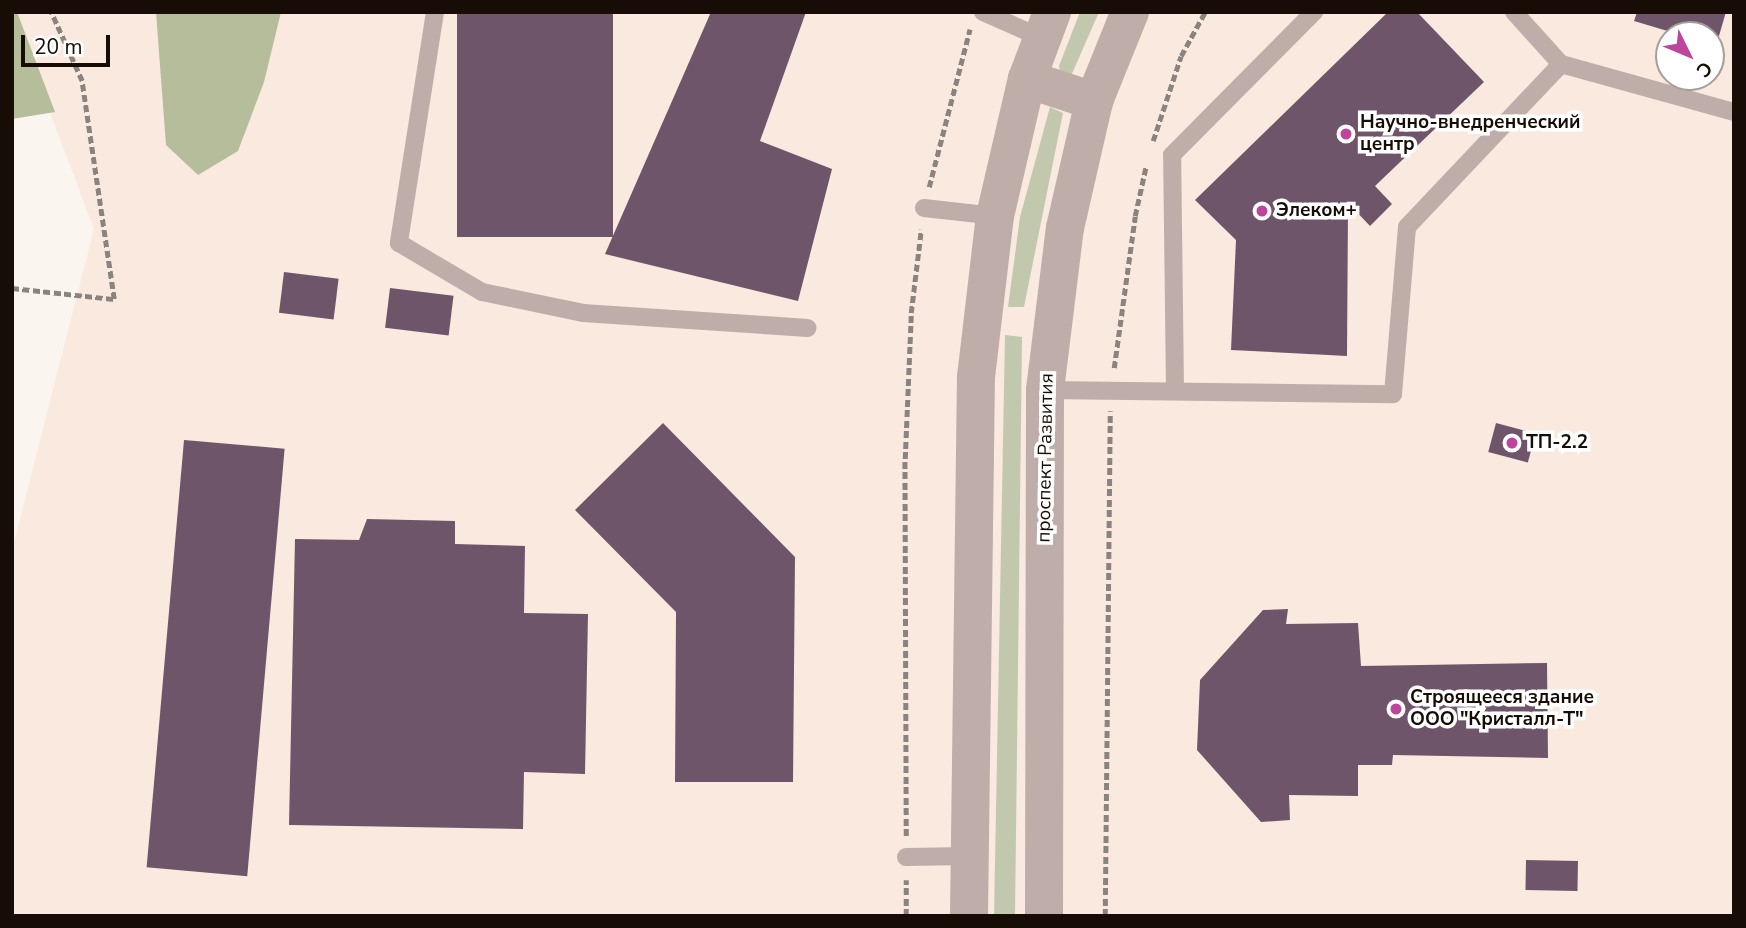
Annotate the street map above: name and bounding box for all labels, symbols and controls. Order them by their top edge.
scale bar [24,21,114,65]
north arrow [1655,21,1725,91]
text: 20 m [34,33,83,61]
text: С [1690,55,1718,83]
place label: Научно-внедренческий центр [1360,112,1581,156]
marker: Научно-внедренческий центр [1338,126,1354,142]
place label: Элеком+ [1276,200,1357,222]
marker: Элеком+ [1254,203,1270,219]
street label: проспект Развития [1033,373,1059,543]
place label: ТП-2.2 [1526,432,1588,454]
marker: ТП-2.2 [1504,435,1520,451]
place label: Строящееся здание ООО "Кристалл-Т" [1410,687,1594,731]
marker: Строящееся здание ООО "Кристалл-Т" [1388,701,1404,717]

